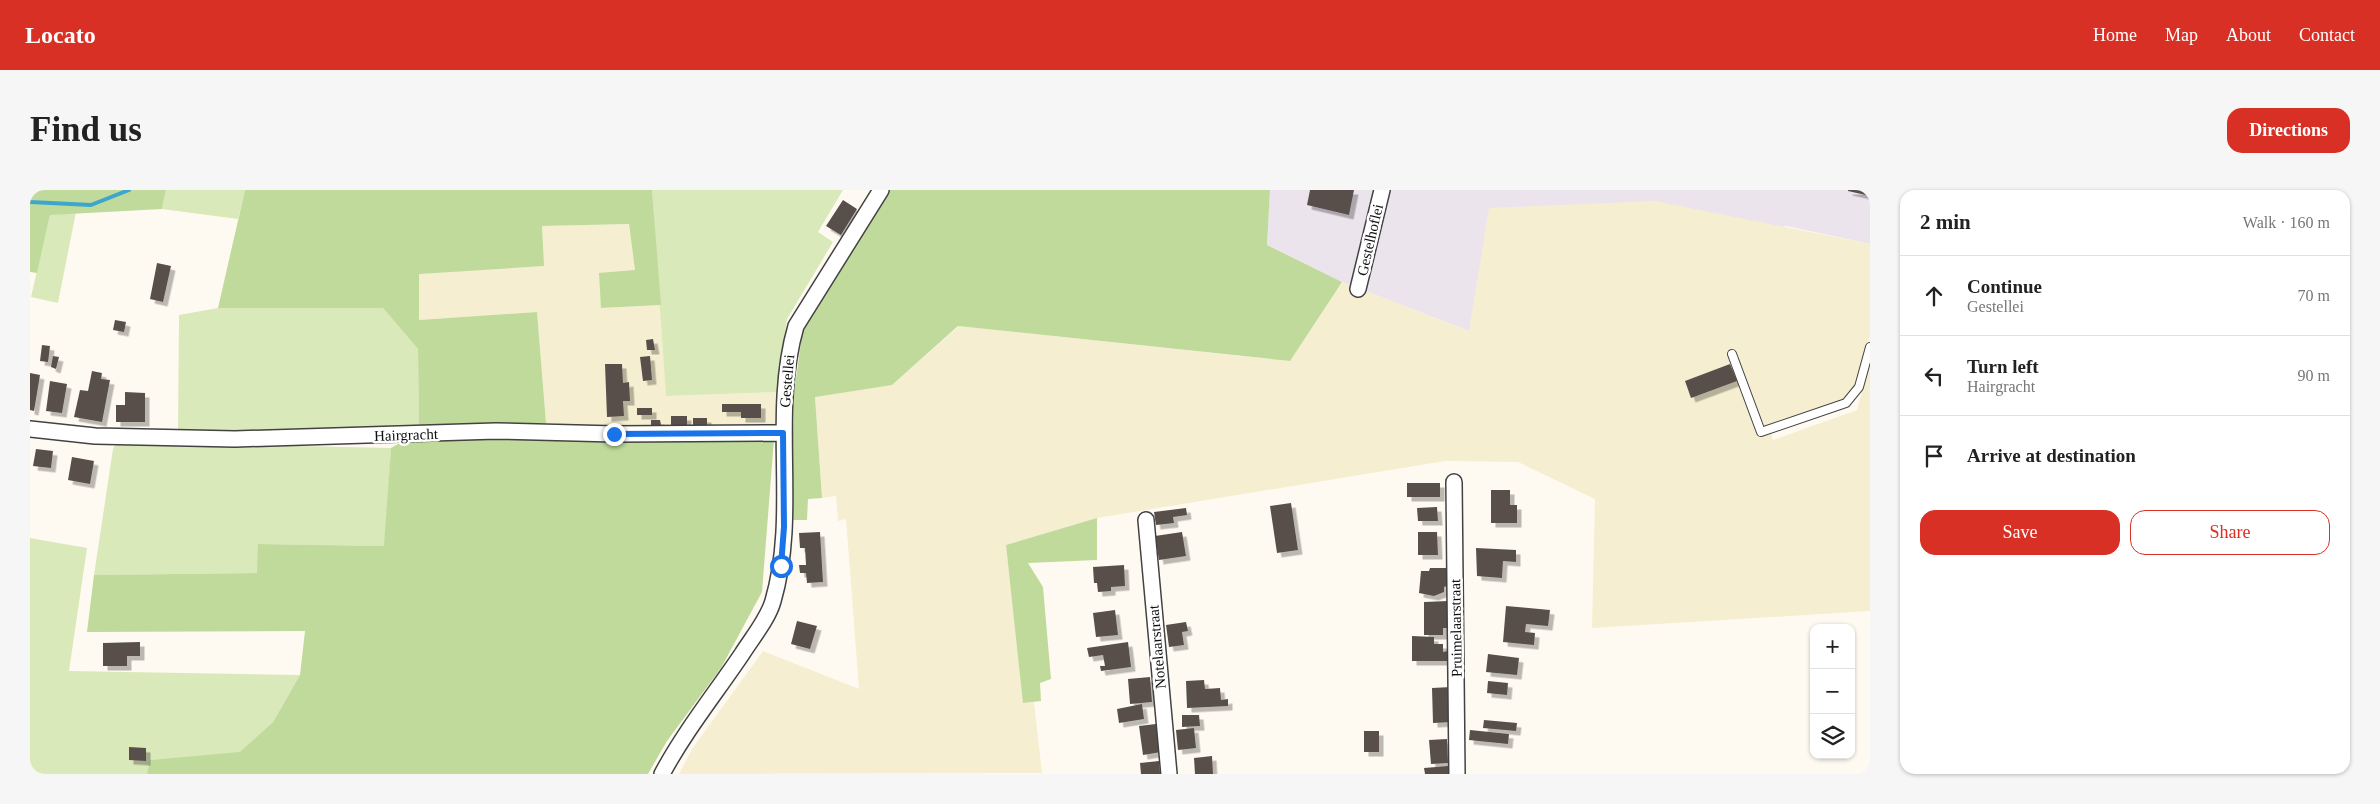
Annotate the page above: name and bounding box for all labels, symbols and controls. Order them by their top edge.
text: Locato [25,22,96,48]
text: Home [2093,25,2137,45]
text: Map [2165,25,2198,45]
text: About [2226,25,2271,45]
text: Contact [2299,25,2355,45]
button: Directions [2227,108,2350,153]
text: Find us [30,110,142,149]
street label: Gestelhoflei [1354,202,1386,278]
text: 2 min [1920,210,1971,234]
text: Walk · 160 m [2243,214,2330,231]
text: Continue [1967,276,2042,297]
icon: ahead [1920,282,1948,310]
text: 70 m [2298,287,2330,304]
text: Gestellei [1967,298,2024,315]
street label: Gestellei [777,354,797,408]
text: Turn left [1967,356,2039,377]
icon: left [1920,362,1948,390]
text: 90 m [2298,367,2330,384]
text: Hairgracht [1967,378,2035,395]
route end [603,423,626,446]
street label: Hairgracht [374,426,439,444]
icon: arrive [1920,442,1948,470]
text: Arrive at destination [1967,445,2136,466]
button: Save [1920,510,2120,555]
button: Share [2130,510,2330,555]
route start [770,555,793,578]
street label: Pruimelaarstraat [1447,578,1465,677]
street label: Notelaarstraat [1145,604,1169,690]
map controls [1810,624,1855,759]
button: + [1810,624,1855,669]
button: − [1810,669,1855,714]
button: layers [1810,714,1855,759]

